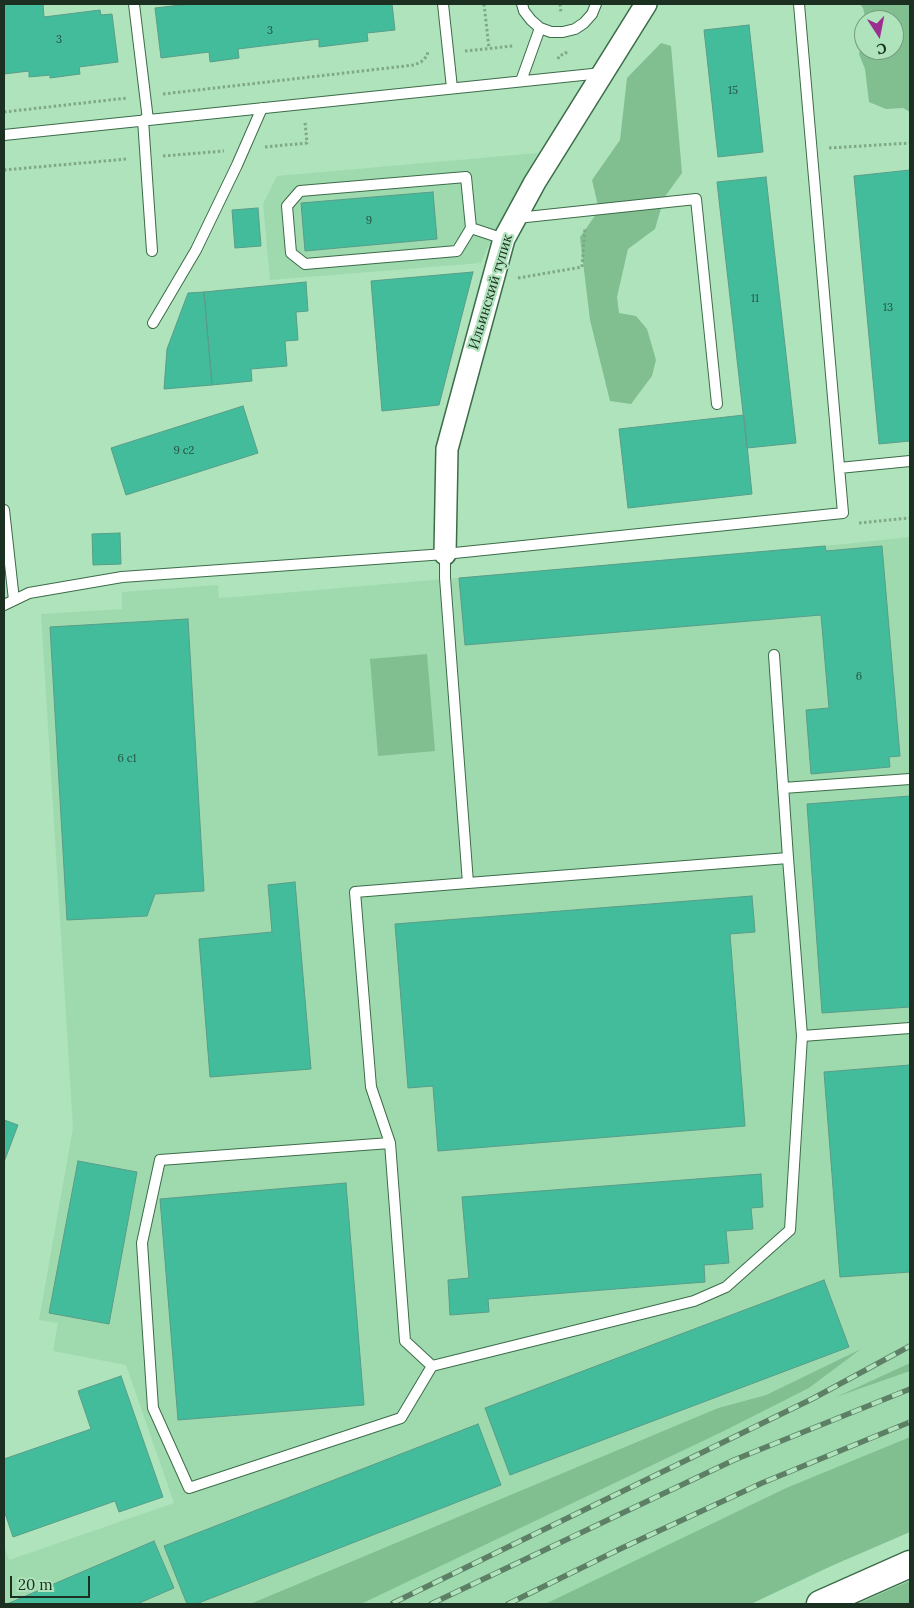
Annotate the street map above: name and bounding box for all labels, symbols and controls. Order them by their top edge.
north arrow [854,10,904,60]
house number: 3 [267,24,273,38]
house number: 3 [56,33,62,47]
text: С [875,39,888,58]
house number: 15 [728,84,738,98]
house number: 9 [366,214,372,228]
street label: Ильинский тупик [466,232,516,352]
house number: 11 [751,292,759,306]
house number: 13 [883,301,893,315]
house number: 9 с2 [173,444,195,458]
house number: 6 [856,670,862,684]
house number: 6 с1 [117,752,137,766]
scale bar [12,1566,92,1598]
text: 20 m [18,1575,53,1594]

